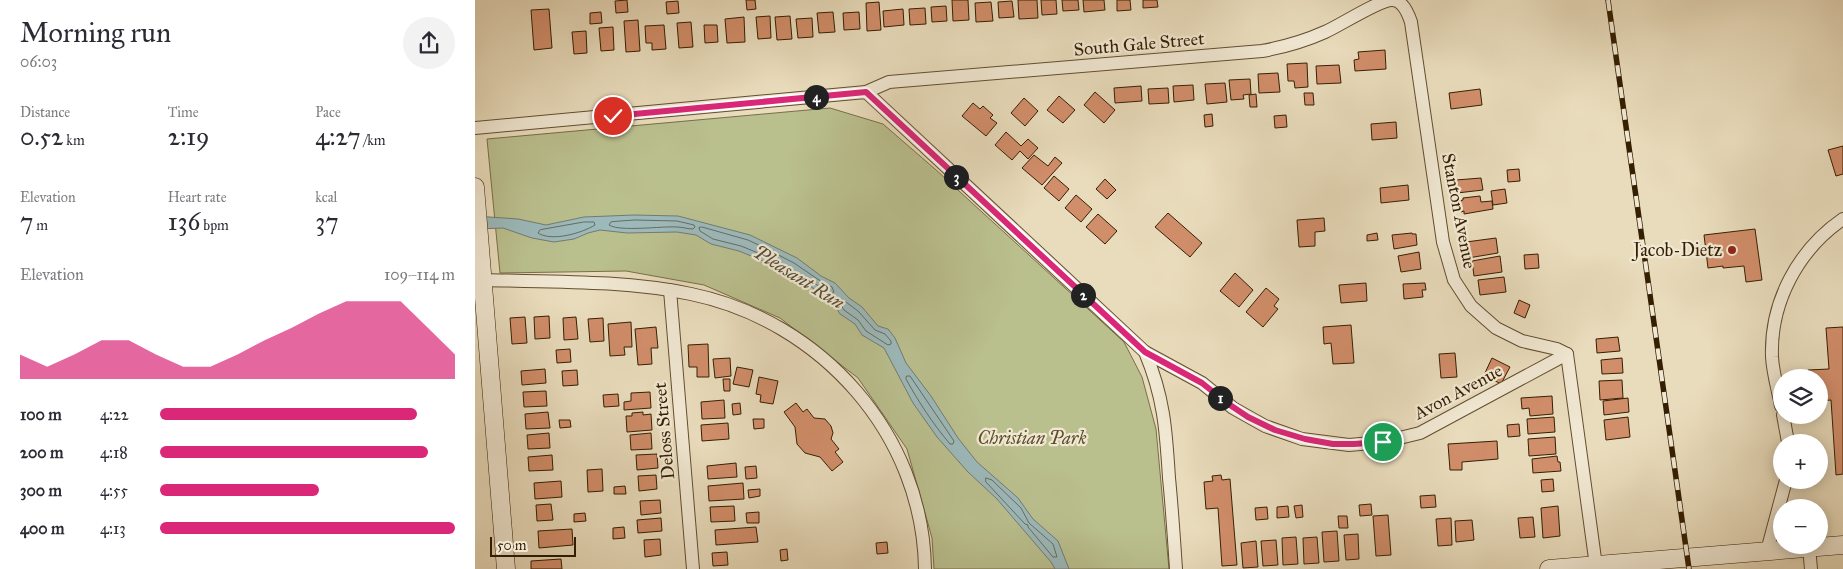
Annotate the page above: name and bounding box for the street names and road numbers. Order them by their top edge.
street label: South Gale Street [1073,27,1206,61]
street label: Stanton Avenue [1437,151,1481,271]
street label: Avon Avenue [1409,360,1506,425]
street label: Deloss Street [649,381,679,480]

